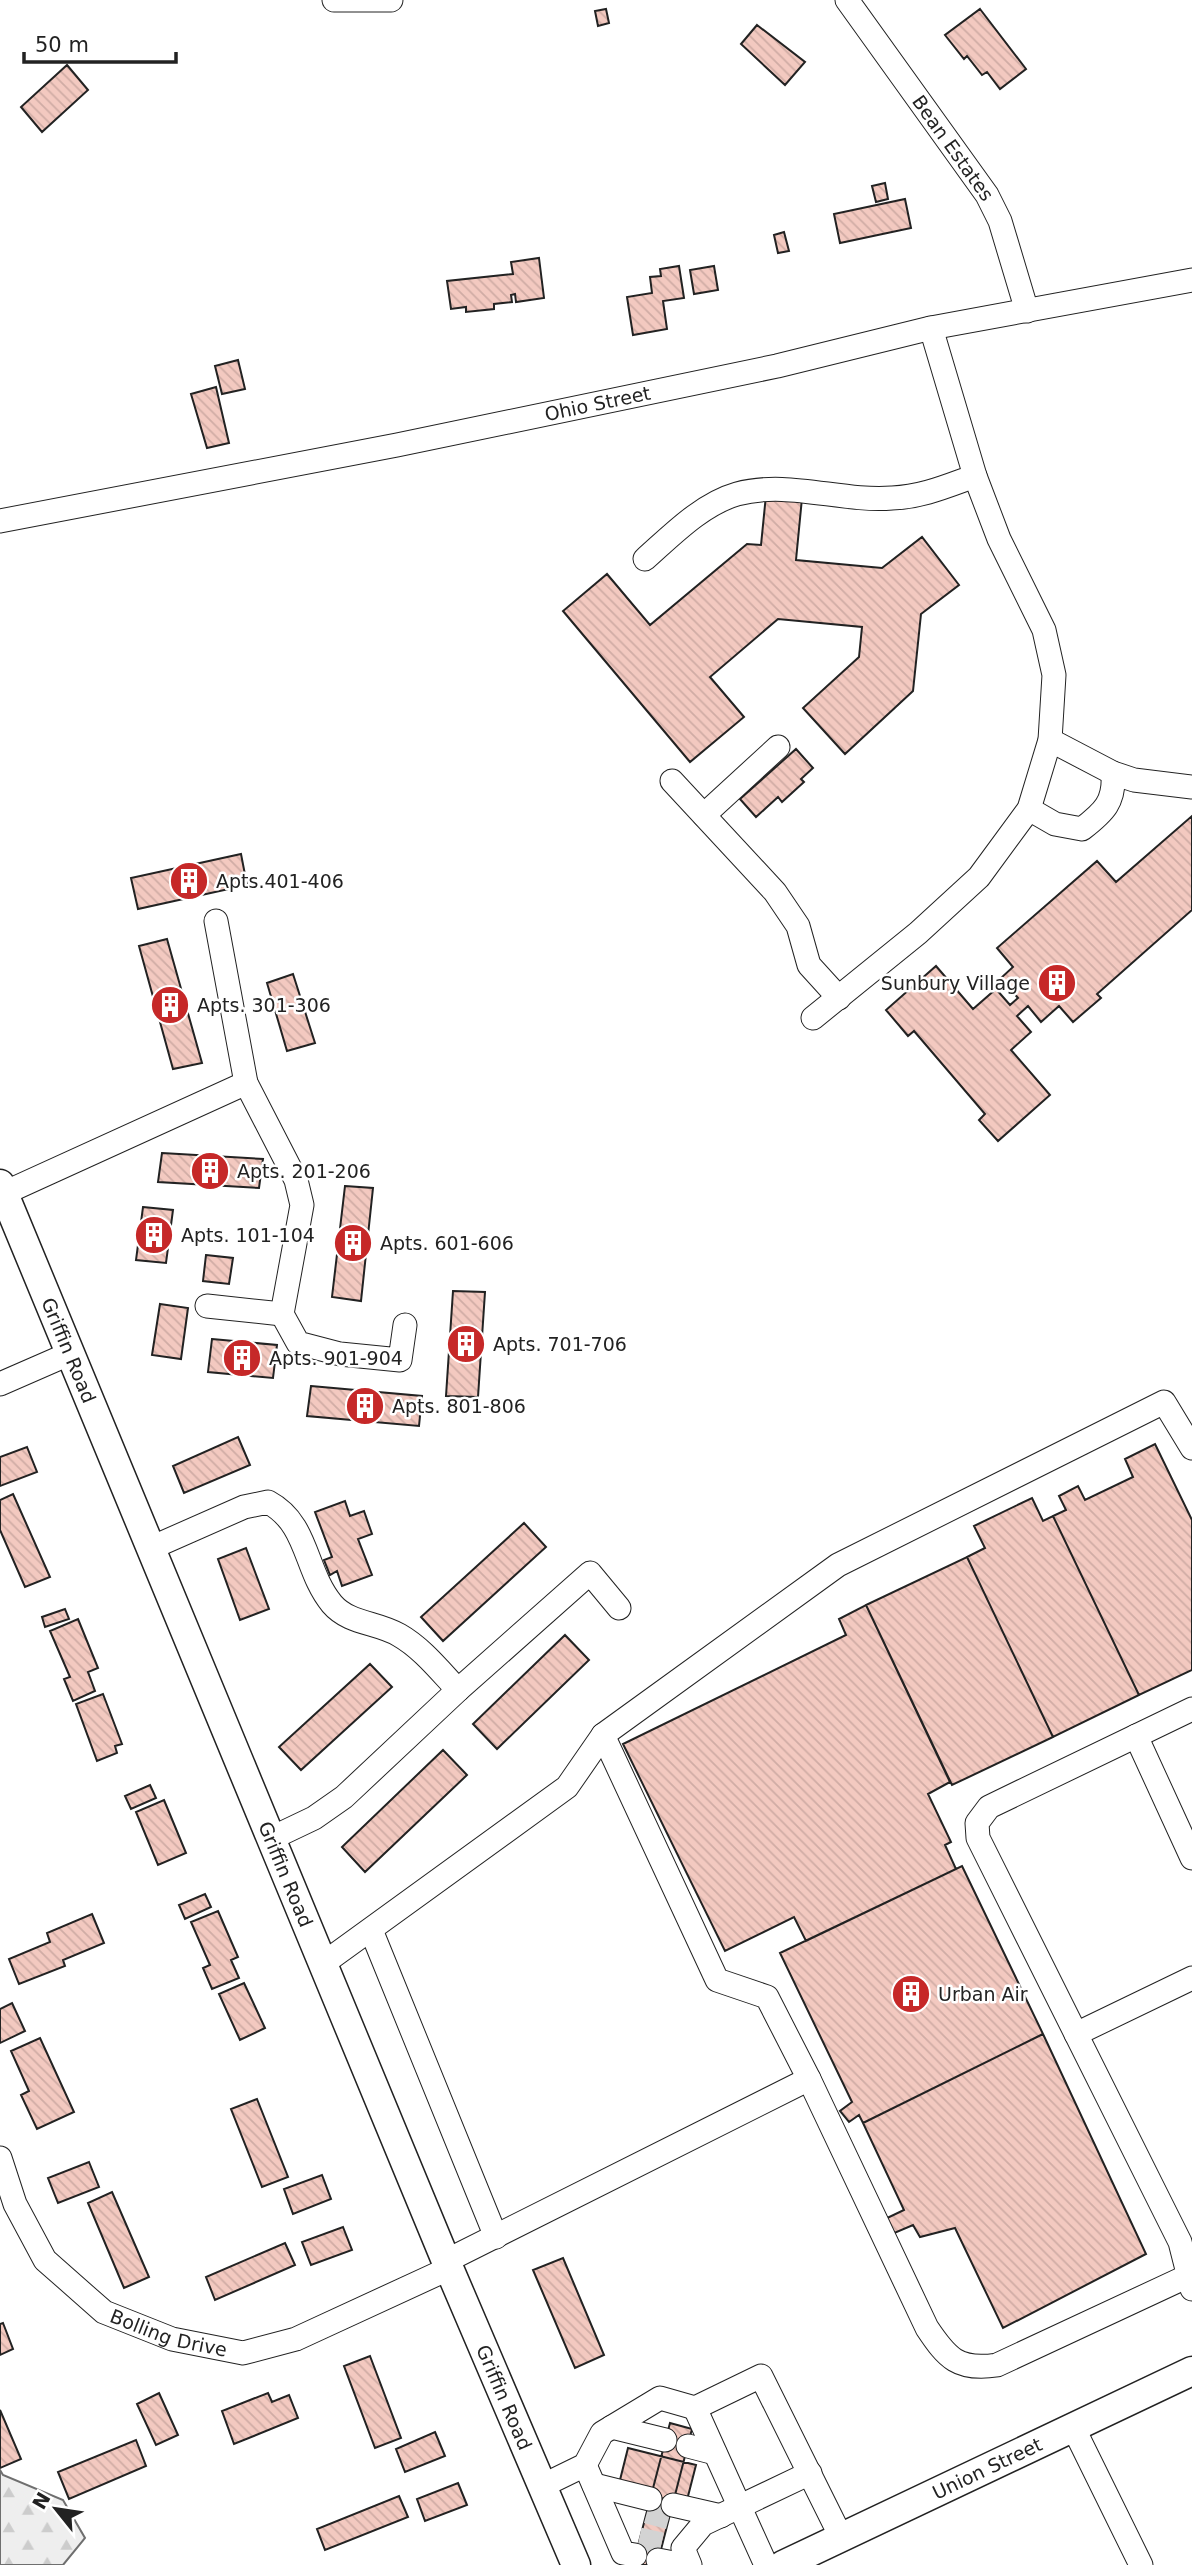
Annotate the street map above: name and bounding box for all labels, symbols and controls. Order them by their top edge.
scale bar [24,21,177,65]
text: 50 m [35,33,89,57]
street label: Bean Estates [908,91,998,205]
street label: Ohio Street [543,382,652,425]
building icon: Apts.401-406 [168,860,210,902]
place label: Apts.401-406 [216,870,344,892]
building icon: Sunbury Village [1036,962,1078,1004]
place label: Sunbury Village [881,972,1030,994]
building icon: Apts. 301-306 [149,984,191,1026]
place label: Apts. 301-306 [197,994,331,1016]
building icon: Apts. 201-206 [189,1150,231,1192]
place label: Apts. 201-206 [237,1160,371,1182]
building icon: Apts. 101-104 [133,1214,175,1256]
building icon: Apts. 601-606 [332,1222,374,1264]
place label: Apts. 101-104 [181,1224,315,1246]
place label: Apts. 601-606 [380,1232,514,1254]
street label: Griffin Road [37,1294,100,1406]
building icon: Apts. 701-706 [445,1323,487,1365]
place label: Apts. 701-706 [493,1333,627,1355]
building icon: Apts. 901-904 [221,1337,263,1379]
place label: Apts. 901-904 [269,1347,403,1369]
building icon: Apts. 801-806 [344,1385,386,1427]
place label: Apts. 801-806 [392,1395,526,1417]
street label: Griffin Road [254,1818,317,1930]
building icon: Urban Air [890,1973,932,2015]
place label: Urban Air [938,1983,1028,2005]
street label: Bolling Drive [107,2305,229,2361]
street label: Griffin Road [472,2342,536,2453]
street label: Union Street [929,2433,1046,2504]
north arrow [21,2474,91,2544]
text: N [28,2488,55,2513]

